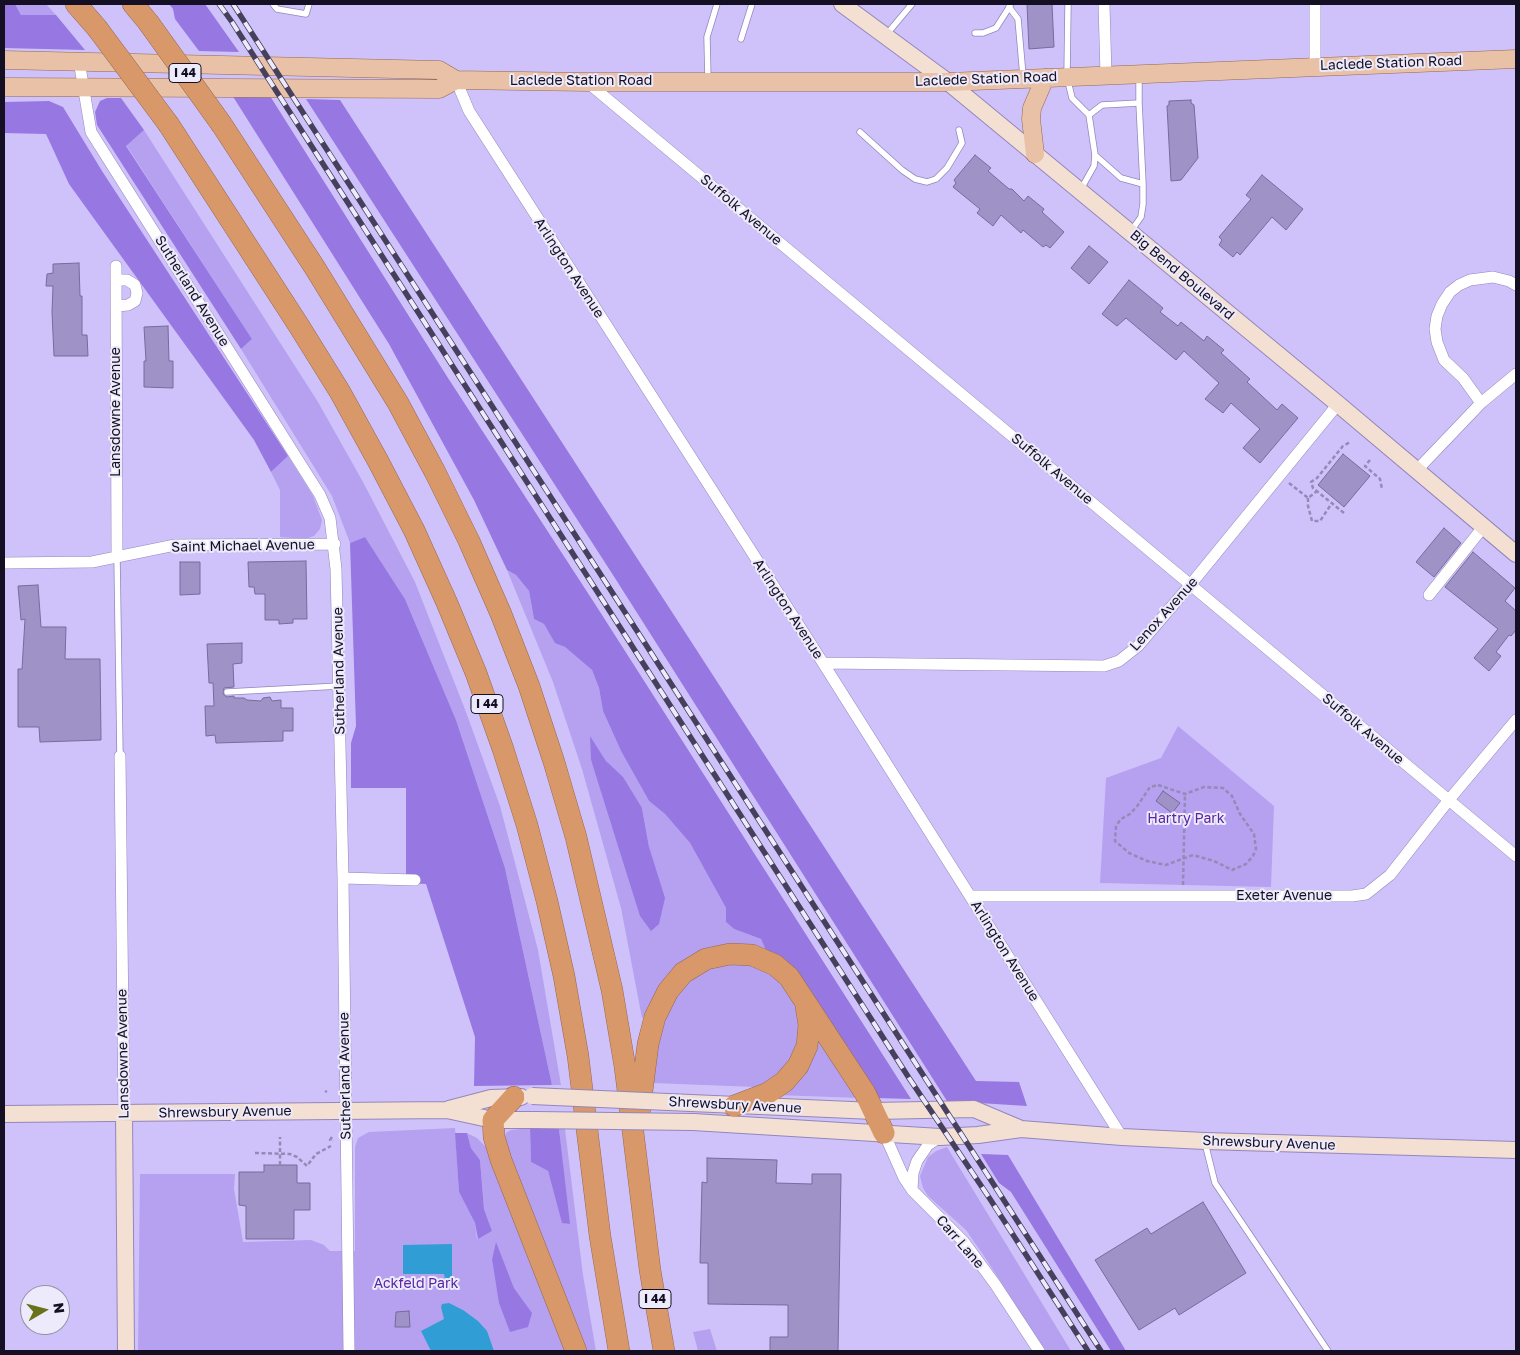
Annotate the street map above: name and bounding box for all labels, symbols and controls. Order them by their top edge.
street label: Laclede Station Road [1319,52,1463,74]
road number: I 44 [169,64,201,82]
street label: Laclede Station Road [914,68,1058,90]
street label: Laclede Station Road [510,73,652,89]
street label: Suffolk Avenue [697,171,785,249]
street label: Arlington Avenue [530,215,608,321]
street label: Big Bend Boulevard [1126,226,1238,324]
street label: Sutherland Avenue [151,232,233,350]
street label: Lansdowne Avenue [108,347,124,477]
street label: Suffolk Avenue [1008,430,1096,508]
street label: Saint Michael Avenue [171,536,315,556]
street label: Arlington Avenue [749,556,827,662]
street label: Lenox Avenue [1127,574,1201,654]
street label: Sutherland Avenue [329,607,349,735]
street label: Suffolk Avenue [1319,690,1407,768]
road number: I 44 [471,694,503,714]
park label: Hartry Park [1147,811,1225,827]
street label: Exeter Avenue [1236,888,1332,904]
street label: Arlington Avenue [967,897,1043,1005]
street label: Lansdowne Avenue [113,989,133,1119]
street label: Sutherland Avenue [335,1012,355,1140]
street label: Shrewsbury Avenue [668,1093,802,1117]
street label: Shrewsbury Avenue [158,1102,292,1122]
street label: Shrewsbury Avenue [1202,1132,1336,1154]
street label: Carr Lane [932,1212,988,1272]
park label: Ackfeld Park [374,1276,458,1292]
north arrow [20,1285,70,1335]
road number: I 44 [639,1290,671,1308]
text: N [50,1302,69,1314]

